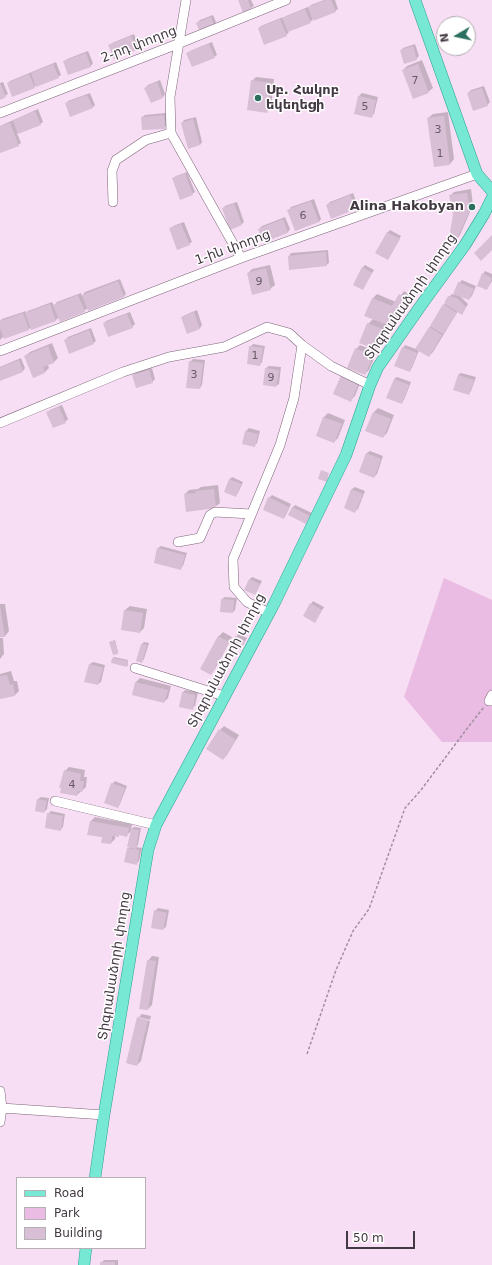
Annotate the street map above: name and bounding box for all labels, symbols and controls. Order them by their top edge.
north arrow [436,16,476,56]
street label: 2-րդ փողոց [99,23,179,67]
text: N [438,32,452,43]
house number: 7 [412,74,418,88]
place label: Սբ. Հակոբ եկեղեցի [266,83,339,114]
marker: Սբ. Հակոբ եկեղեցի [253,93,263,103]
house number: 5 [362,100,368,114]
house number: 3 [435,123,441,137]
house number: 1 [437,147,443,161]
place label: Alina Hakobyan [350,199,464,215]
marker: Alina Hakobyan [467,202,477,212]
house number: 6 [300,209,306,223]
street label: 1-ին փողոց [193,227,273,269]
street label: Տիգրանաձորի փողոց [362,231,460,363]
house number: 9 [256,275,262,289]
house number: 1 [252,349,258,363]
house number: 3 [191,368,197,382]
house number: 9 [268,371,274,385]
street label: Տիգրանաձորի փողոց [185,591,269,731]
house number: 4 [69,778,75,792]
street label: Տիգրանաձորի փողոց [96,891,134,1041]
legend [16,1177,146,1249]
text: Road [54,1186,84,1200]
text: Park [54,1206,80,1220]
scale bar [348,1223,417,1249]
text: Building [54,1226,103,1240]
text: 50 m [353,1231,384,1245]

